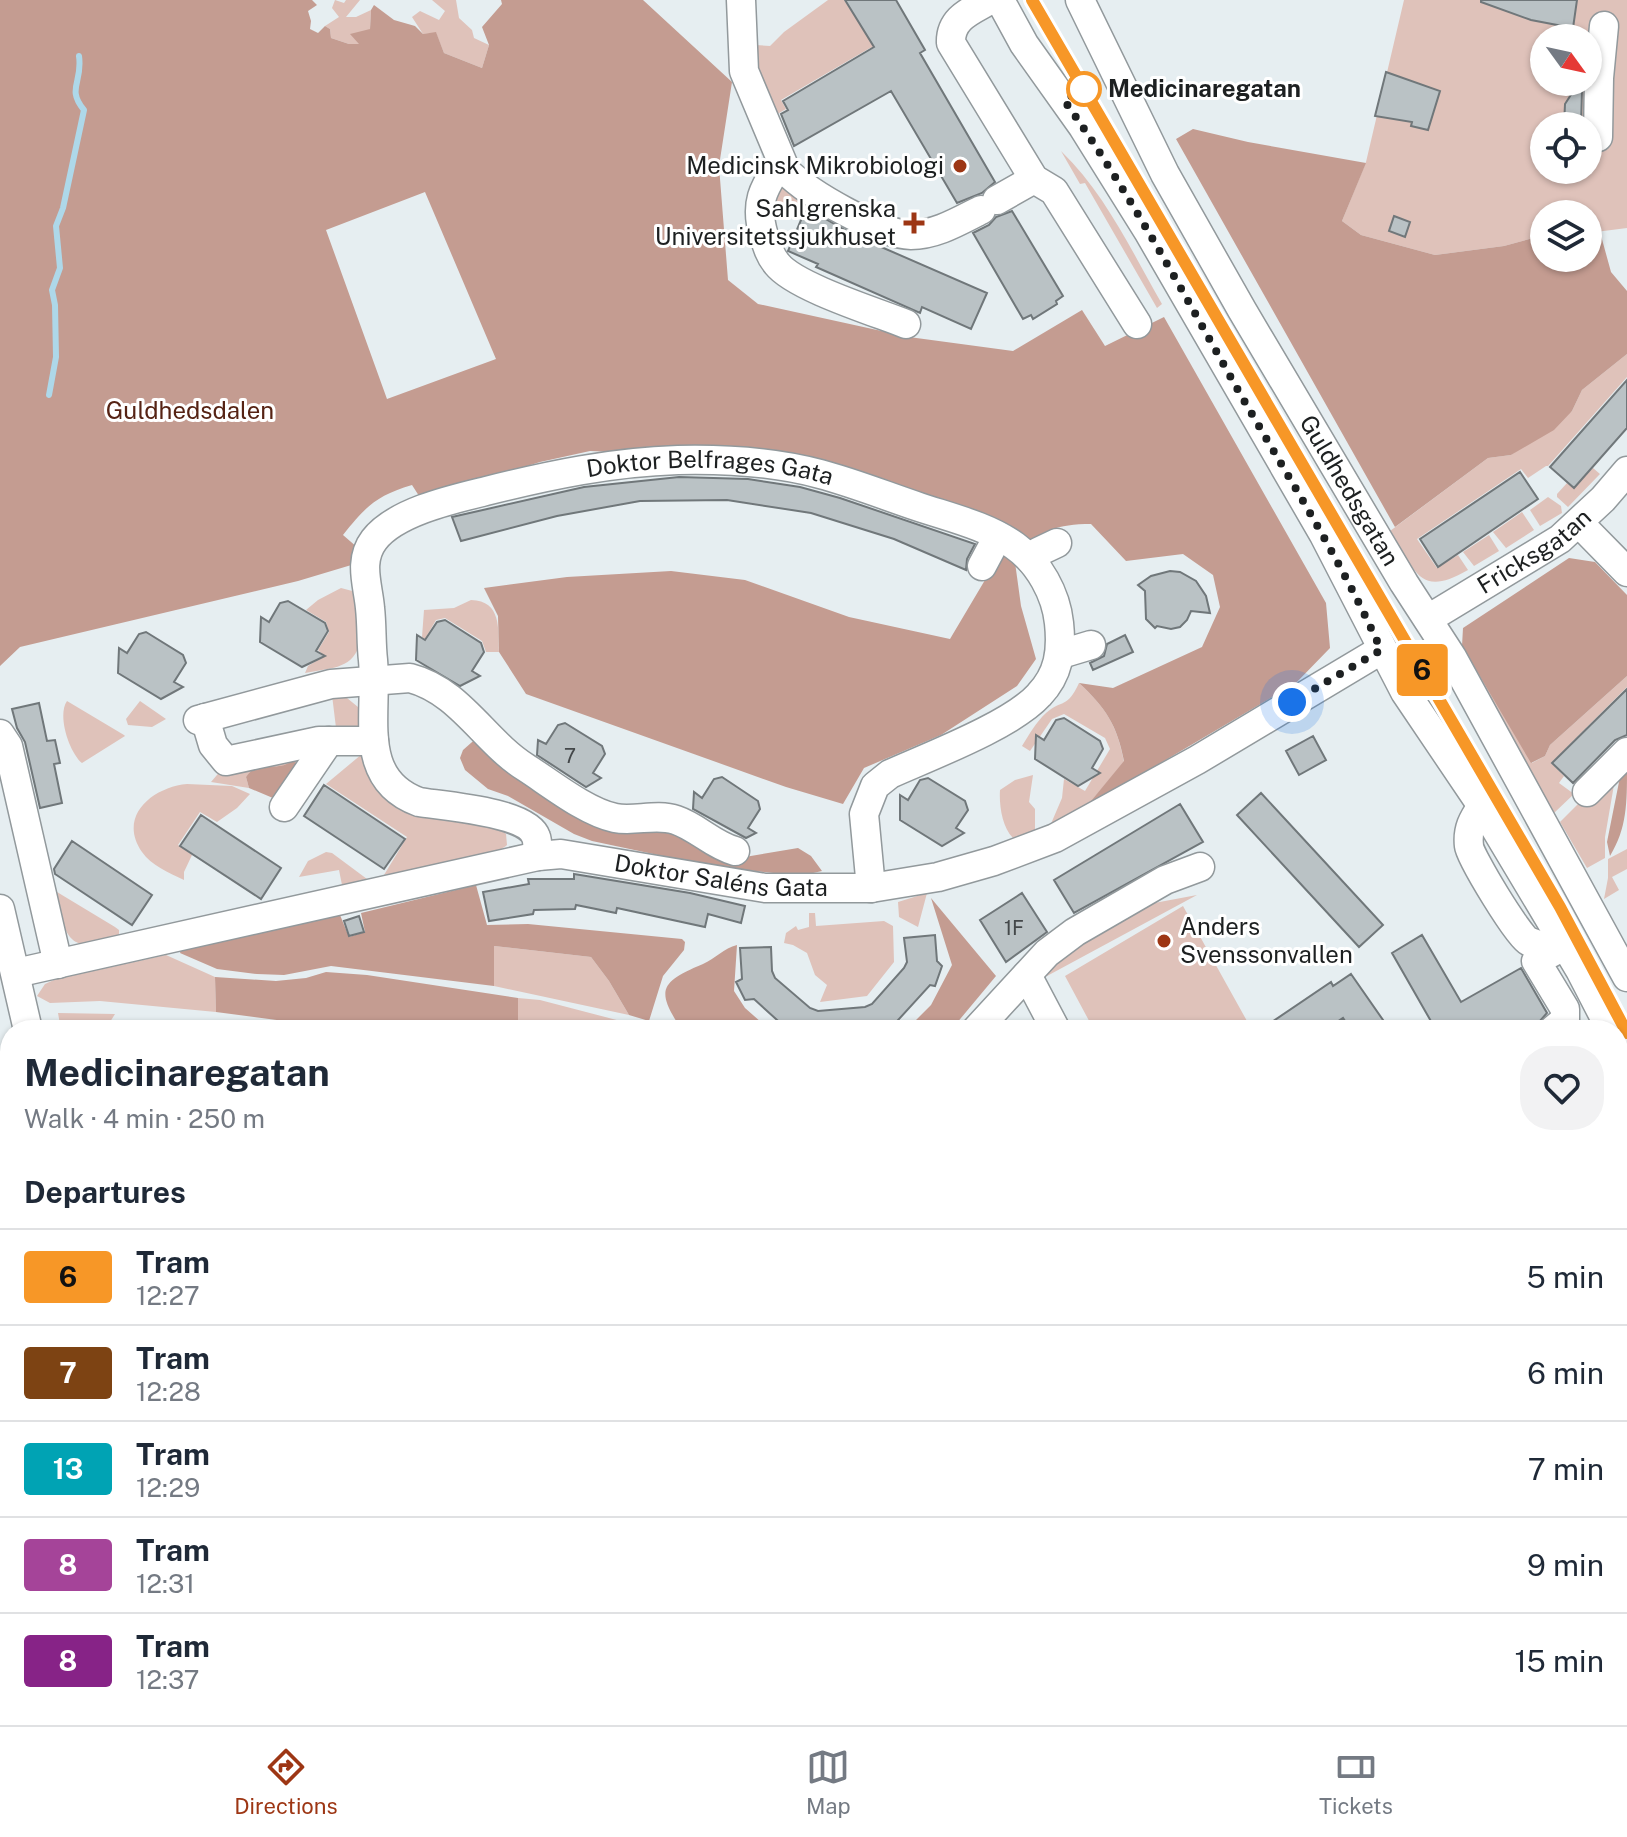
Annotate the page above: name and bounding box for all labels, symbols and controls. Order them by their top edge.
north arrow [1530,24,1602,96]
map controls [1530,24,1602,272]
marker: Medicinaregatan [1067,72,1101,106]
place label: Medicinaregatan [1108,74,1301,102]
button: locate [1530,112,1602,184]
place label: Medicinsk Mikrobiologi [686,151,944,179]
marker: Medicinsk Mikrobiologi [951,157,969,175]
place label: Sahlgrenska Universitetssjukhuset [655,194,896,250]
button: layers [1530,200,1602,272]
marker: Sahlgrenska Universitetssjukhuset [903,212,925,234]
park label: Guldhedsdalen [106,396,274,424]
street label: Guldhedsgatan [1295,410,1406,571]
street label: Doktor Belfrages Gata [584,445,837,490]
street label: Fricksgatan [1472,503,1596,599]
line badge: 6 [1396,644,1448,696]
text: 6 [1413,653,1431,686]
your location [1272,682,1312,722]
house number: 7 [564,744,576,768]
street label: Doktor Saléns Gata [612,848,828,901]
place label: Anders Svenssonvallen [1180,912,1353,968]
house number: 1F [1004,916,1024,940]
marker: Anders Svenssonvallen [1155,932,1173,950]
button: heart [1520,1046,1604,1130]
text: Medicinaregatan [24,1050,330,1095]
text: Walk · 4 min · 250 m [24,1103,265,1134]
text: Departures [24,1174,186,1210]
text: Tram [136,1244,210,1280]
text: 5 min [1527,1259,1604,1295]
text: 6 [59,1260,77,1293]
text: 12:27 [136,1280,200,1311]
text: Tram [136,1340,210,1376]
text: 6 min [1527,1355,1604,1391]
text: 7 [59,1356,77,1389]
text: 12:28 [136,1376,201,1407]
text: Tram [136,1436,210,1472]
text: 7 min [1528,1451,1604,1487]
text: 13 [53,1452,83,1485]
text: 12:29 [136,1472,200,1503]
text: Tram [136,1532,210,1568]
text: 9 min [1527,1547,1604,1583]
text: 8 [59,1548,77,1581]
text: 12:31 [136,1568,195,1599]
text: Tram [136,1628,210,1664]
text: 15 min [1514,1643,1604,1679]
text: 8 [59,1644,77,1677]
text: 12:37 [136,1664,199,1695]
tab: Directions [234,1745,338,1819]
tab: Map [806,1745,851,1819]
tab: Tickets [1319,1745,1393,1819]

